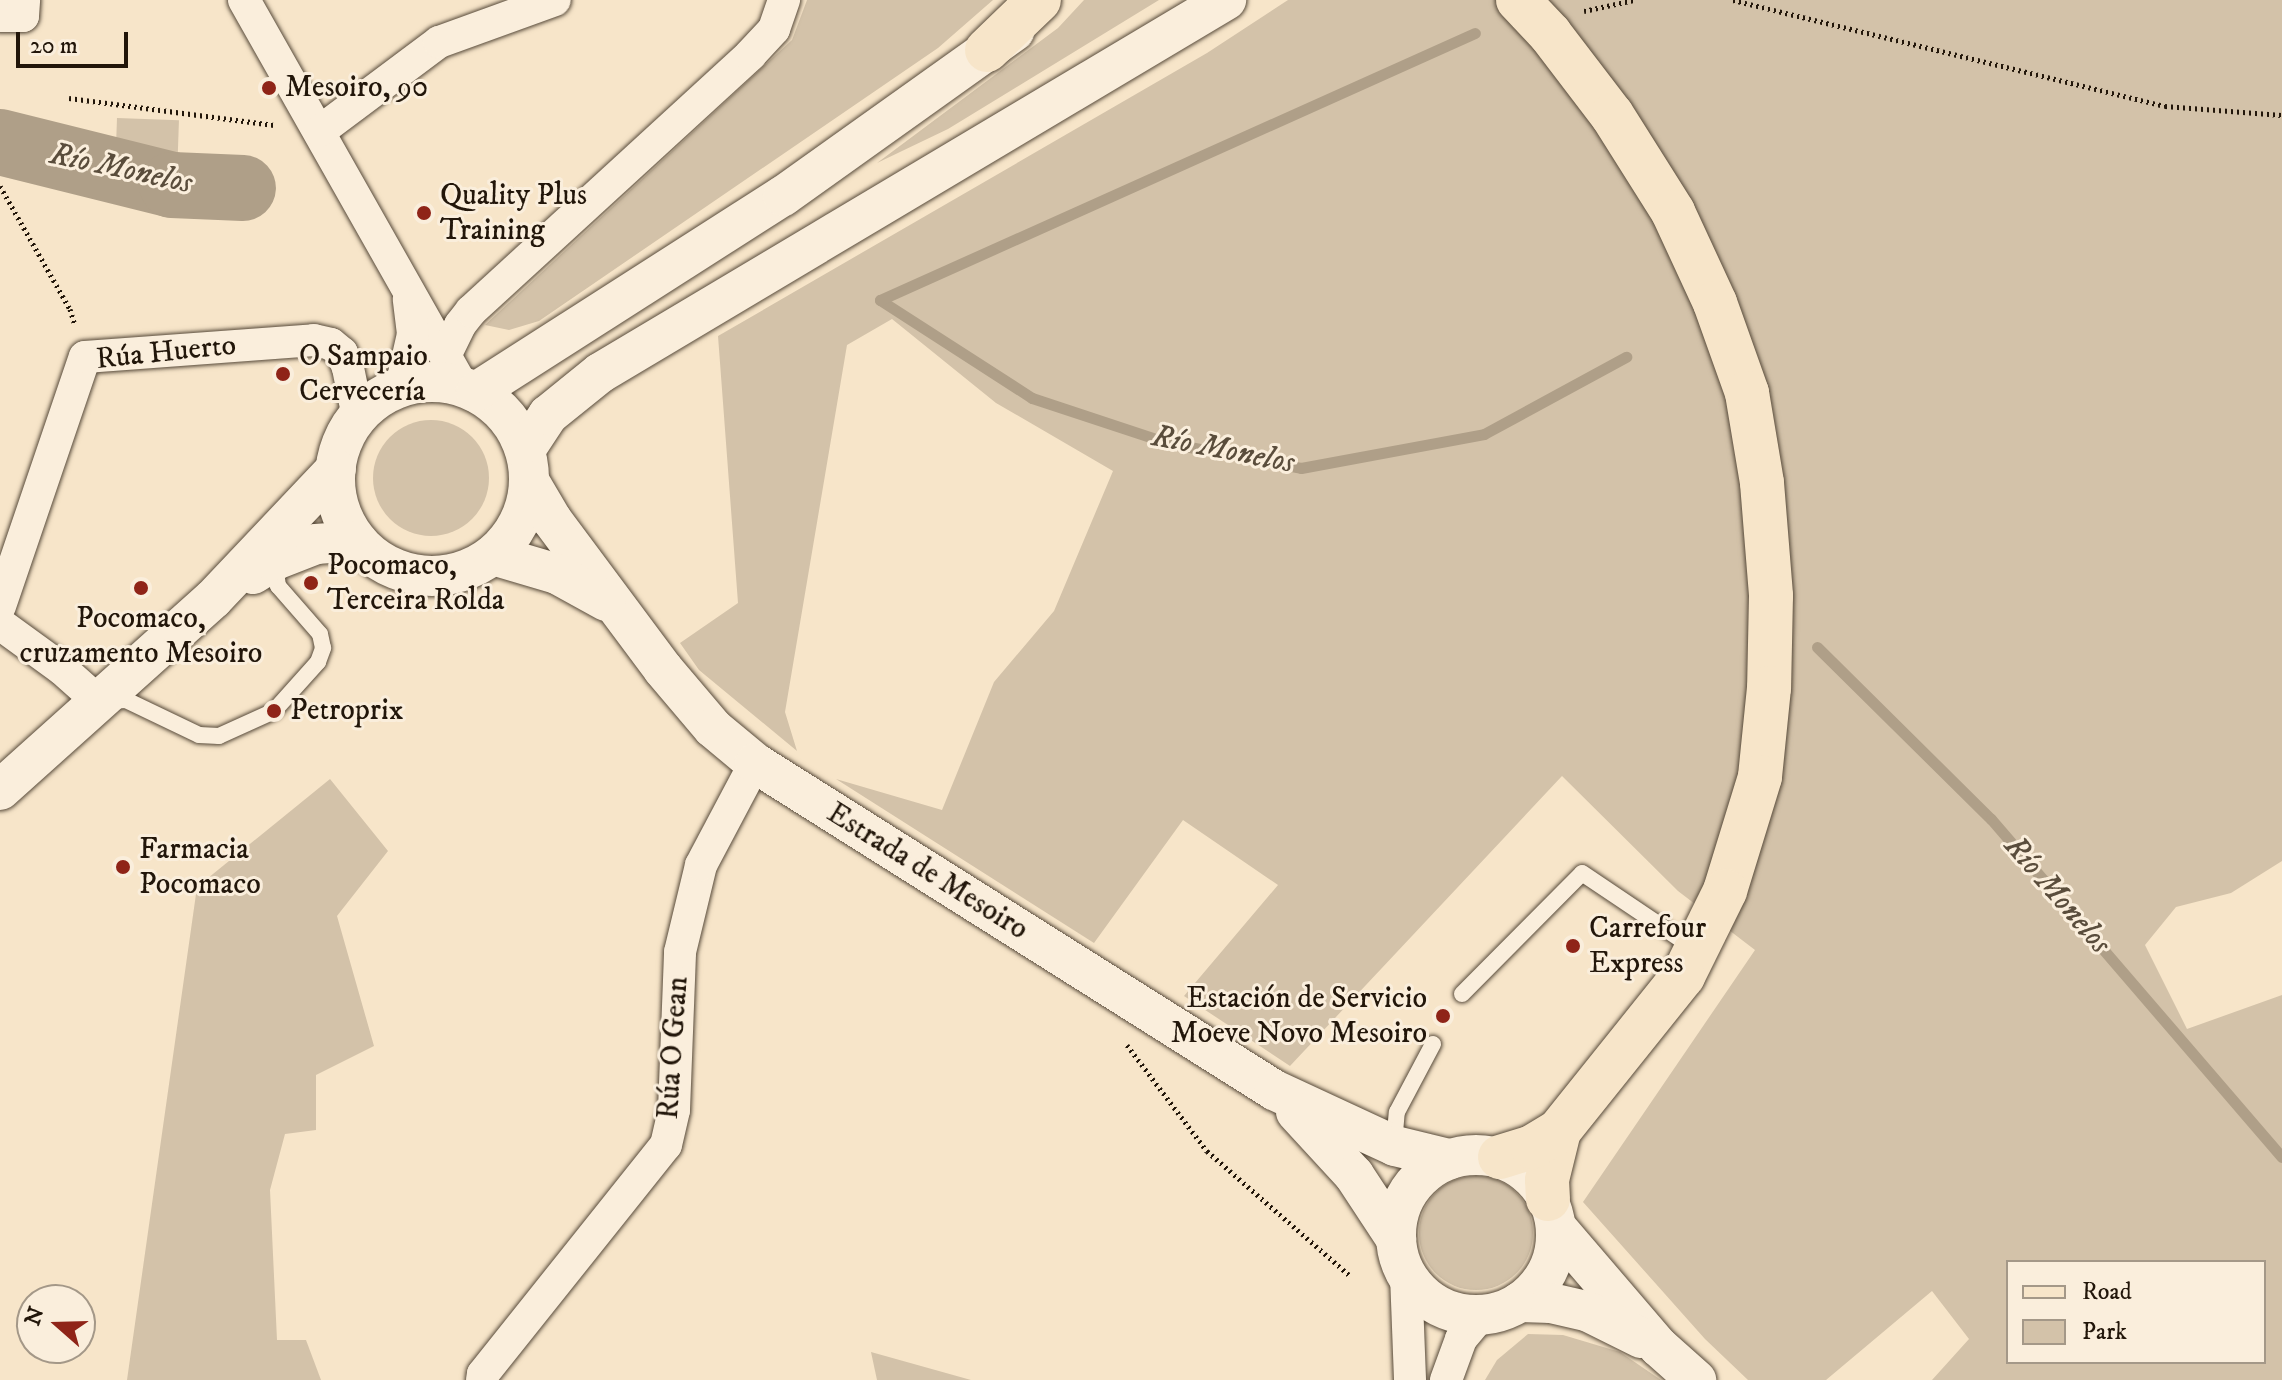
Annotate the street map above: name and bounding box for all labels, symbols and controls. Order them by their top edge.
scale bar [20,16,132,66]
text: 20 m [30,31,78,61]
place label: Mesoiro, 90 [285,70,428,106]
marker: Mesoiro, 90 [260,79,278,97]
water label: Río Monelos [46,135,196,203]
place label: Quality Plus Training [440,178,587,248]
marker: Quality Plus Training [415,204,433,222]
street label: Rúa Huerto [94,328,238,378]
place label: O Sampaio Cervecería [299,339,428,410]
marker: O Sampaio Cervecería [274,365,292,383]
water label: Río Monelos [1148,417,1298,483]
place label: Pocomaco, Terceira Rolda [327,548,505,618]
marker: Pocomaco, Terceira Rolda [302,574,320,592]
marker: Pocomaco, cruzamento Mesoiro [132,579,150,597]
place label: Pocomaco, cruzamento Mesoiro [20,601,262,672]
place label: Petroprix [290,693,403,729]
marker: Petroprix [265,702,283,720]
street label: Estrada de Mesoiro [820,796,1034,948]
water label: Río Monelos [1995,828,2119,962]
place label: Farmacia Pocomaco [139,832,261,902]
marker: Farmacia Pocomaco [114,858,132,876]
place label: Carrefour Express [1589,911,1706,982]
marker: Carrefour Express [1564,937,1582,955]
street label: Rúa O Gean [651,975,697,1121]
place label: Estación de Servicio Moeve Novo Mesoiro [1171,981,1427,1052]
marker: Estación de Servicio Moeve Novo Mesoiro [1434,1007,1452,1025]
legend [2006,1260,2266,1364]
text: Road [2082,1277,2132,1307]
north arrow [16,1284,96,1364]
text: N [19,1303,51,1329]
text: Park [2082,1317,2127,1347]

